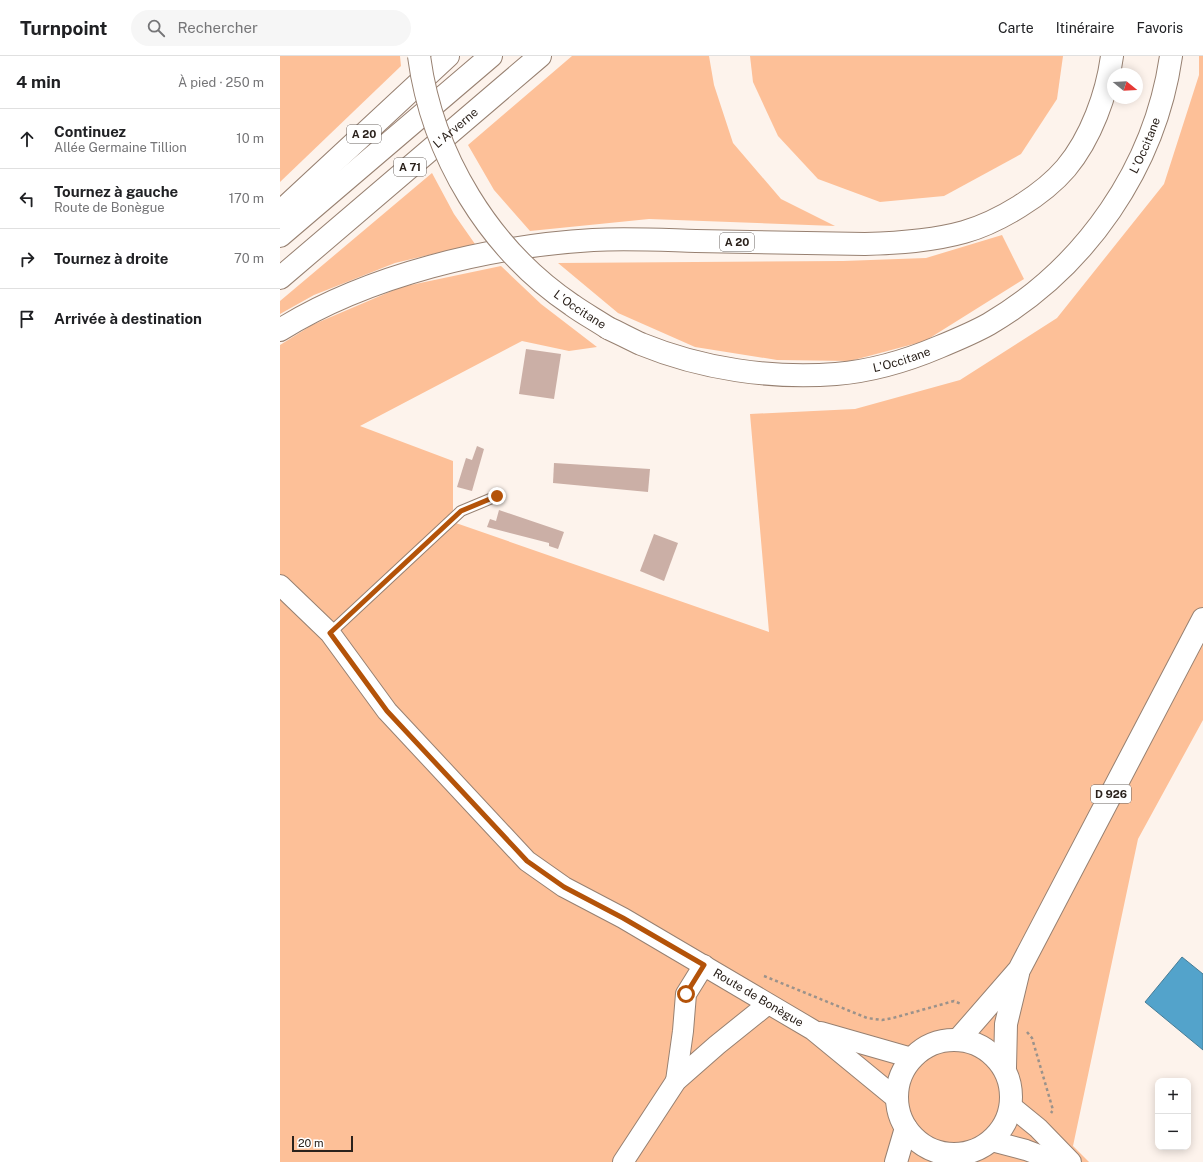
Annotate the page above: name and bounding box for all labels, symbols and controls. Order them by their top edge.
search box [131,10,411,46]
text: Turnpoint [20,17,107,39]
icon: search [145,17,167,39]
text: Rechercher [177,19,258,36]
text: Carte [998,20,1034,36]
text: Itinéraire [1056,20,1114,36]
text: Favoris [1136,20,1183,36]
north arrow [1107,68,1143,104]
text: 4 min [16,72,61,92]
text: À pied · 250 m [178,75,264,90]
street label: L'Arverne [430,105,481,151]
street label: L'Occitane [1127,115,1163,176]
text: Continuez [54,123,126,140]
road number: A 20 [347,125,381,143]
icon: ahead [16,128,38,150]
text: 10 m [236,131,264,146]
text: Allée Germaine Tillion [54,140,187,155]
road number: A 71 [394,158,426,176]
text: Tournez à gauche [54,183,178,200]
icon: left [16,188,38,210]
text: 170 m [229,191,264,206]
text: Route de Bonègue [54,200,165,215]
road number: A 20 [720,233,754,251]
icon: right [16,248,38,270]
text: Tournez à droite [54,250,168,267]
text: 70 m [234,251,264,266]
street label: L'Occitane [551,287,609,332]
icon: arrive [16,308,38,330]
text: Arrivée à destination [54,310,202,327]
street label: L'Occitane [872,344,933,375]
route end [488,487,506,505]
road number: D 926 [1091,785,1131,803]
street label: Route de Bonègue [711,966,806,1030]
route start [677,985,695,1003]
map controls [1155,1078,1191,1150]
button: + [1155,1078,1191,1114]
button: − [1155,1114,1191,1150]
scale bar [292,1134,353,1153]
text: 20 m [298,1137,323,1149]

